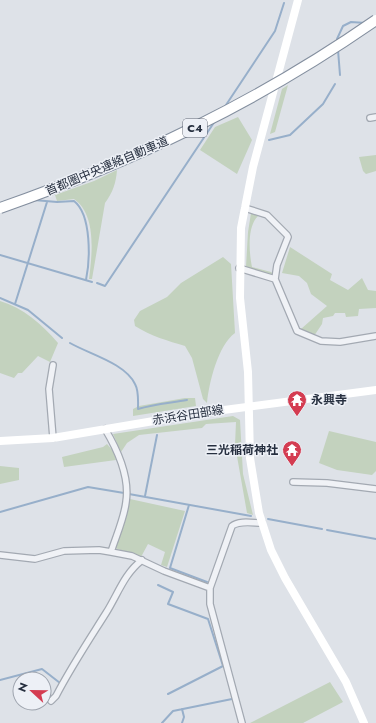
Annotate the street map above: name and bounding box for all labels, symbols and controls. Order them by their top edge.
road number: C4 [183,119,207,137]
street label: 首都圏中央連絡自動車道 [43,132,171,200]
temple icon: 永興寺 [286,389,308,417]
place label: 永興寺 [311,391,347,409]
street label: 赤浜谷田部線 [151,400,225,430]
temple icon: 三光稲荷神社 [281,439,303,467]
place label: 三光稲荷神社 [206,441,278,459]
north arrow [12,671,52,711]
text: N [14,680,32,694]

